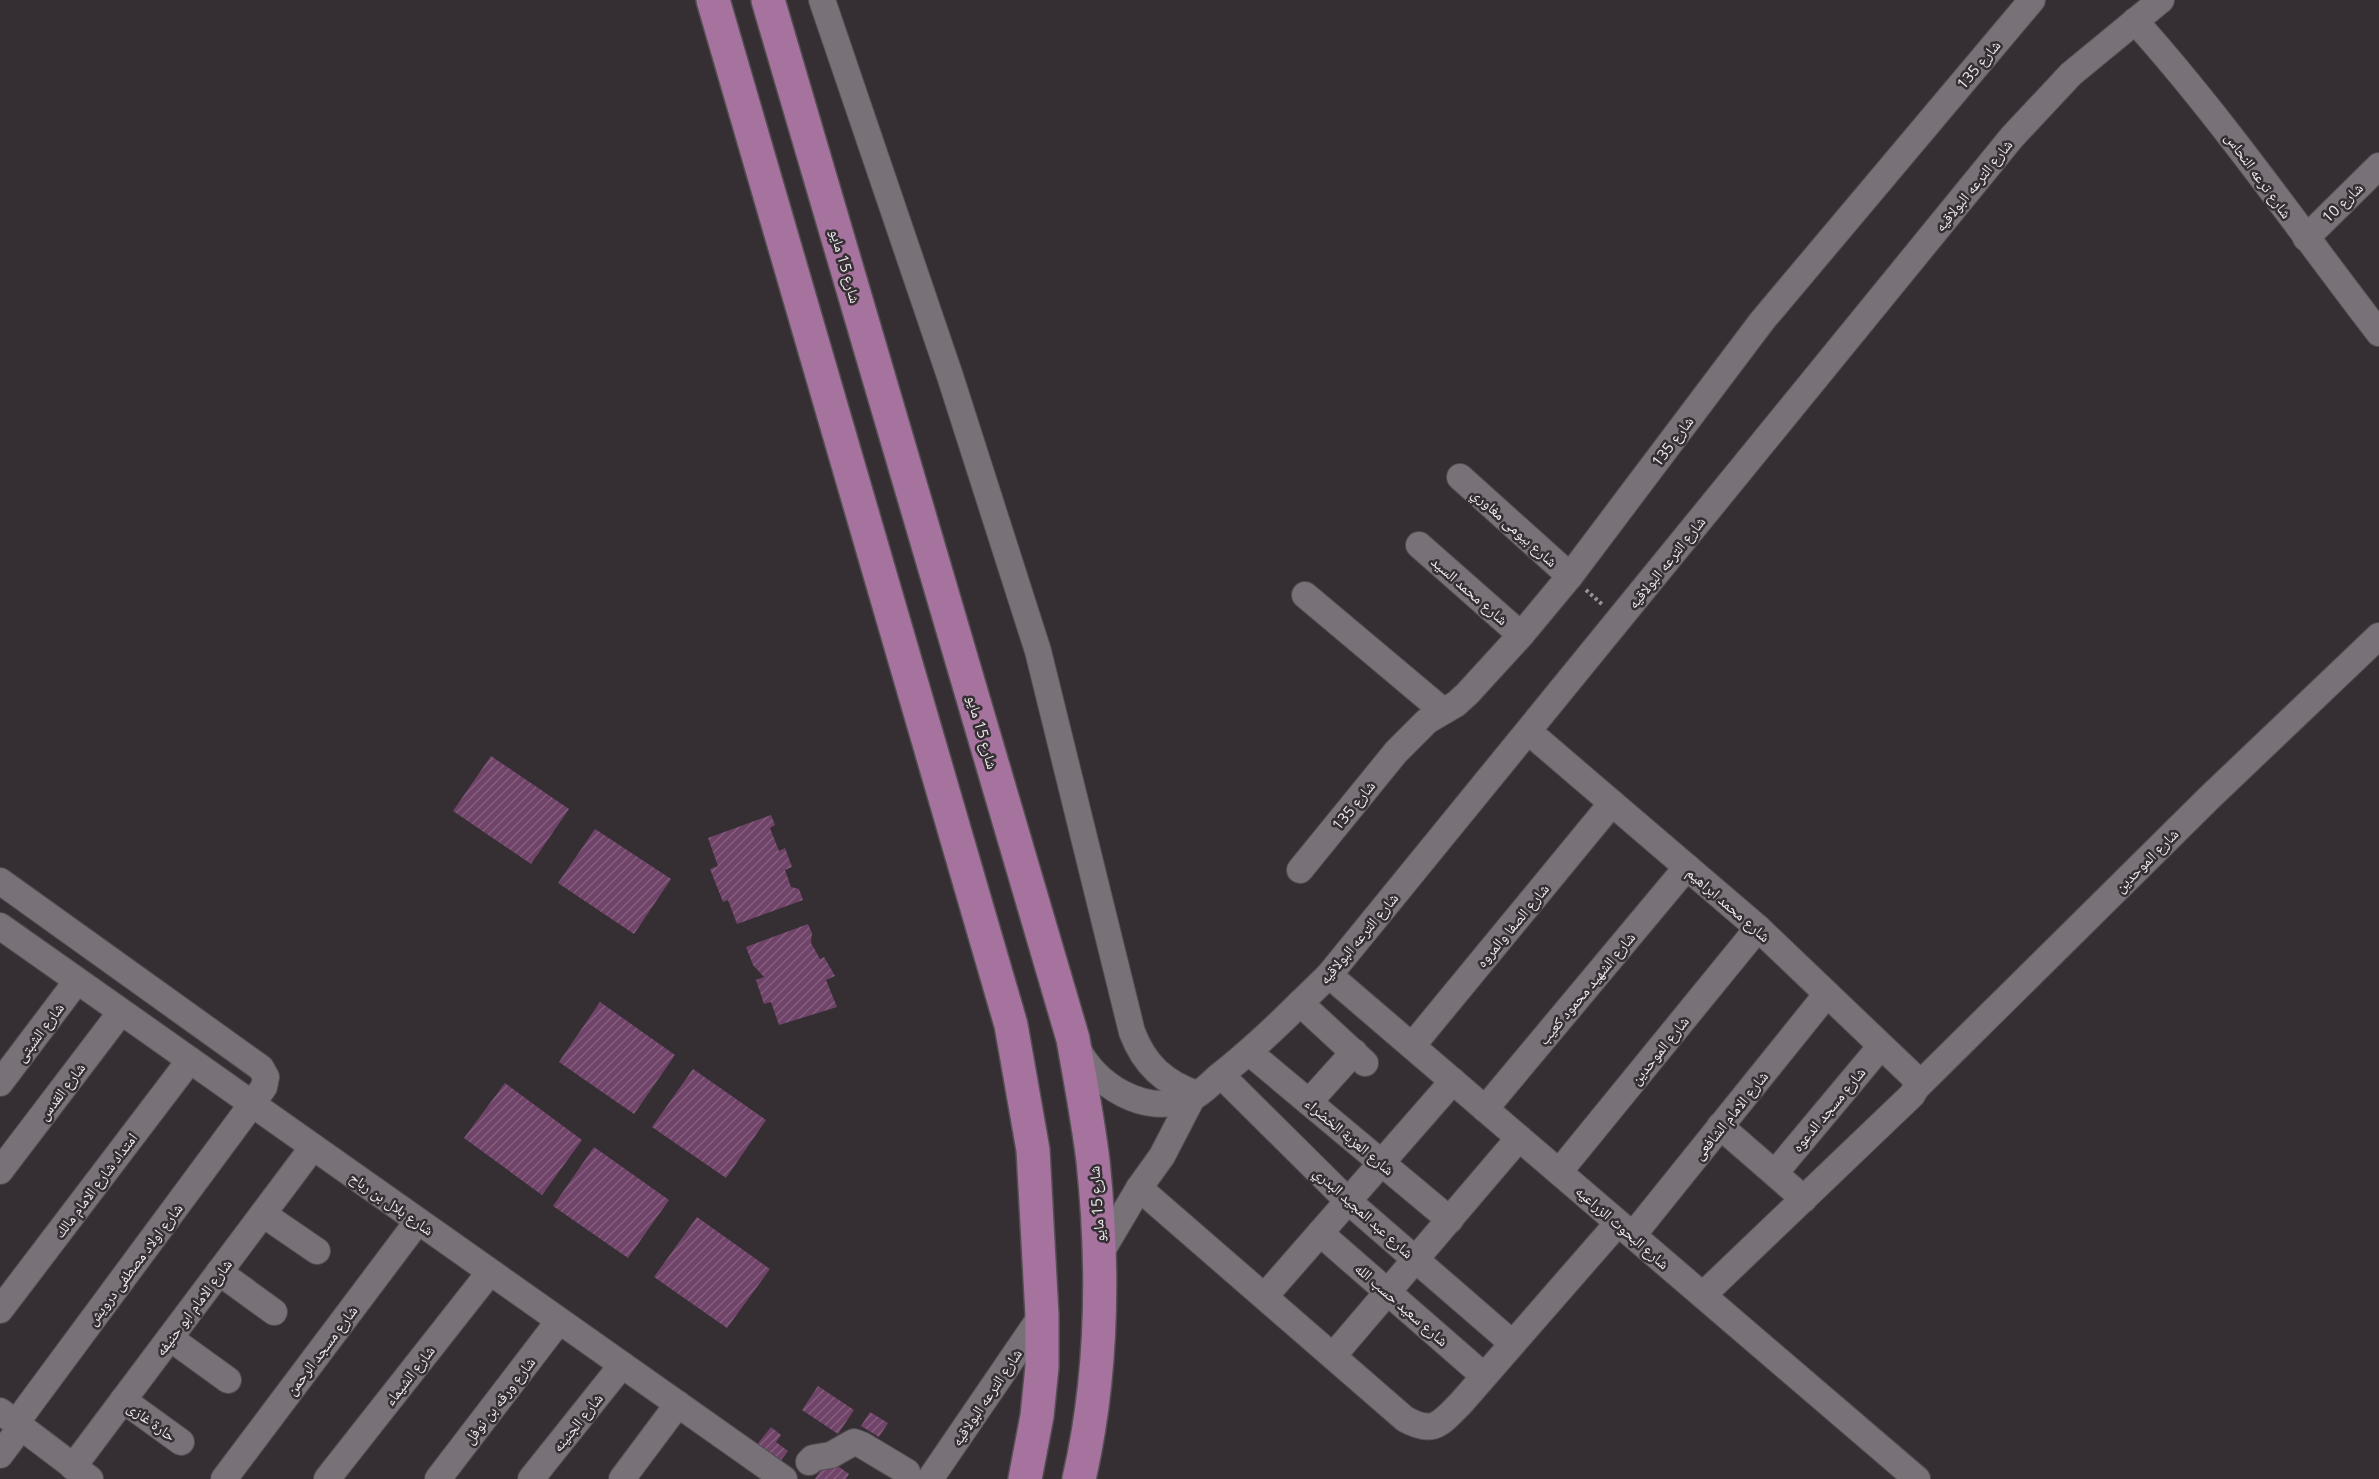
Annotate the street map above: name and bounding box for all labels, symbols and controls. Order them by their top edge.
street label: شارع 135 [1952,35,2005,93]
street label: شارع ترعه النحاس [2220,128,2297,223]
street label: شارع الترعه البولاقيه [1930,135,2017,236]
street label: شارع 10 [2317,178,2368,227]
street label: شارع 15 مايو [825,227,866,306]
street label: شارع 135 [1647,412,1698,471]
street label: شارع بيومى مغاوري [1466,483,1562,573]
street label: شارع الترعه البولاقيه [1623,512,1710,613]
street label: شارع محمد السيد [1427,551,1513,630]
street label: شارع 15 مايو [962,693,1003,772]
street label: شارع 135 [1327,776,1380,835]
street label: شارع الموحدين [2110,824,2183,897]
street label: شارع محمد ابراهيم [1682,862,1775,947]
street label: شارع الصفا والمروه [1471,879,1554,972]
street label: شارع الترعه البولاقيه [1314,888,1403,988]
street label: شارع الشهيد محمود كعيب [1533,927,1640,1049]
street label: شارع الشبتى [10,998,69,1066]
street label: شارع الموحدين [1625,1011,1694,1089]
street label: شارع القدس [33,1058,90,1124]
street label: شارع مسجد الدعوه [1787,1062,1870,1156]
street label: شارع الامام الشافعى [1688,1066,1773,1164]
street label: شارع العزبة الخضراء [1300,1093,1399,1180]
street label: امتداد شارع الامام مالك [49,1128,142,1242]
street label: شارع عبد المجيد البدري [1308,1162,1418,1264]
street label: شارع 15 مايو [1083,1165,1110,1243]
street label: شارع بلال بن رباح [345,1167,438,1240]
street label: شارع البحوث الزراعيه [1571,1181,1674,1274]
street label: شارع اولاد مصطفى درويش [81,1199,187,1330]
street label: شارع الامام ابو حنيفه [150,1255,237,1360]
street label: شارع سعيد حسب الله [1350,1258,1453,1351]
street label: شارع مسجد الرحمن [281,1301,362,1400]
street label: شارع الشيماء [379,1341,440,1410]
street label: شارع الترعه البولاقيه [946,1344,1027,1450]
street label: شارع ورقه بن نوفل [459,1352,540,1448]
street label: شارع الجنينه [547,1388,608,1456]
street label: حارة غازى [123,1397,181,1446]

